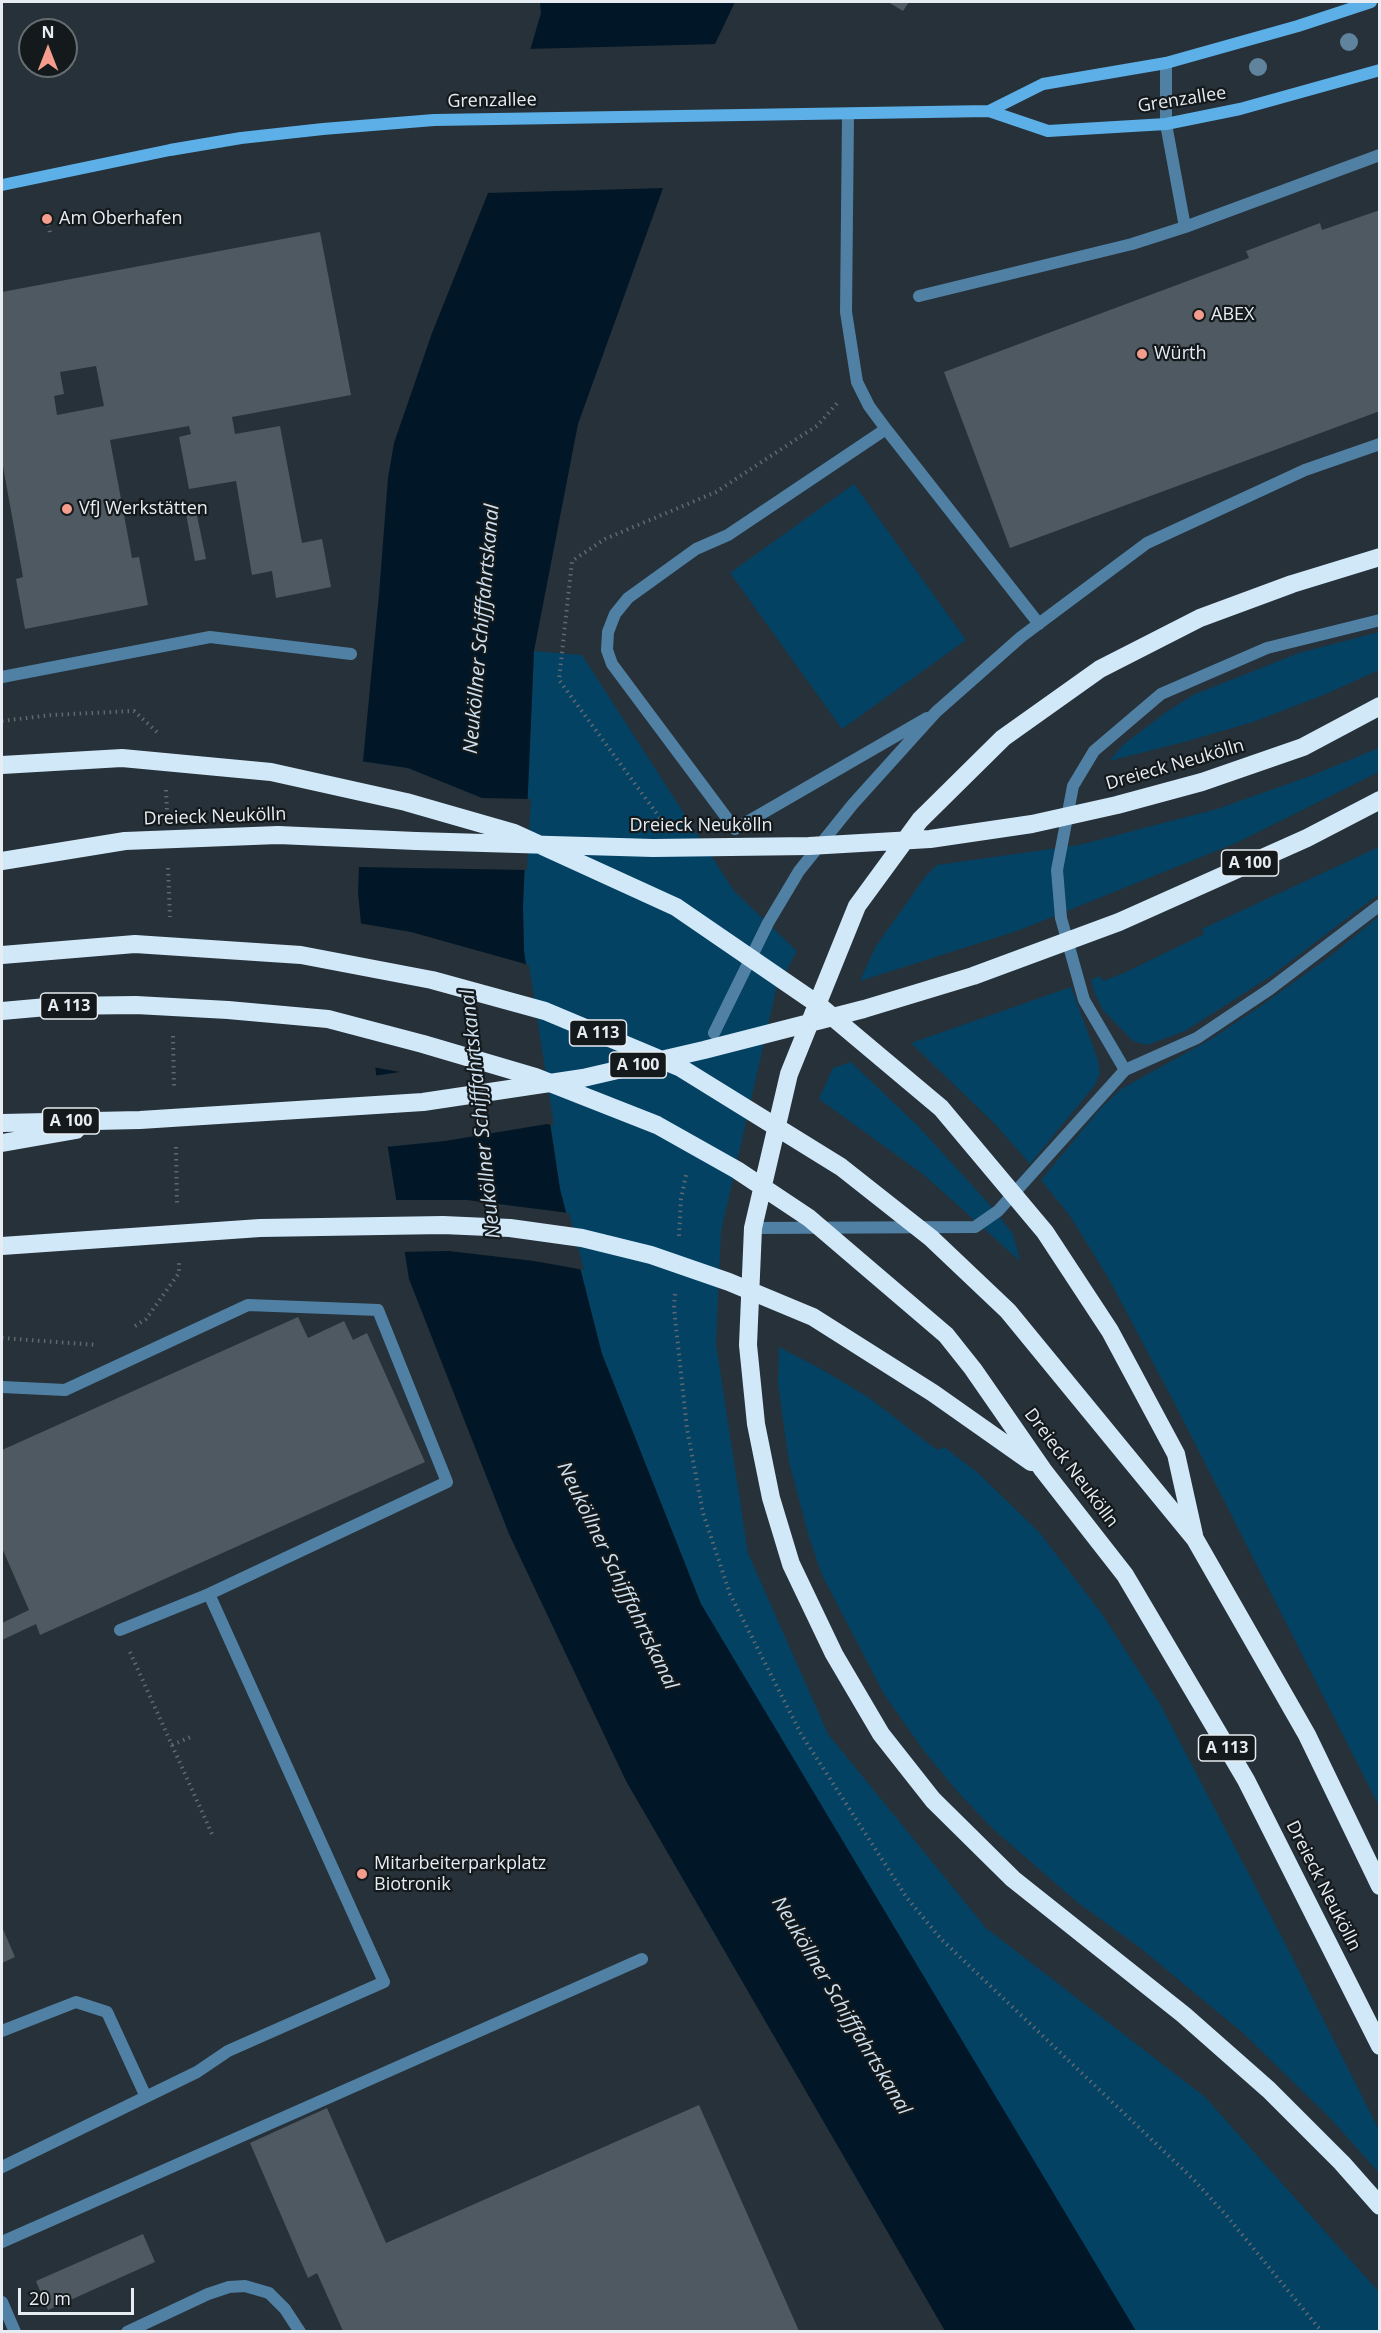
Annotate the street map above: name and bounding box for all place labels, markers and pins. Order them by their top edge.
place label: Am Oberhafen [59,208,182,230]
marker: Am Oberhafen [40,212,54,226]
place label: ABEX [1211,304,1254,326]
marker: ABEX [1192,308,1206,322]
place label: Würth [1154,343,1206,365]
marker: Würth [1135,347,1149,361]
place label: VfJ Werkstätten [79,498,208,520]
marker: VfJ Werkstätten [60,502,74,516]
place label: Mitarbeiterparkplatz Biotronik [374,1853,546,1896]
marker: Mitarbeiterparkplatz Biotronik [355,1867,369,1881]

